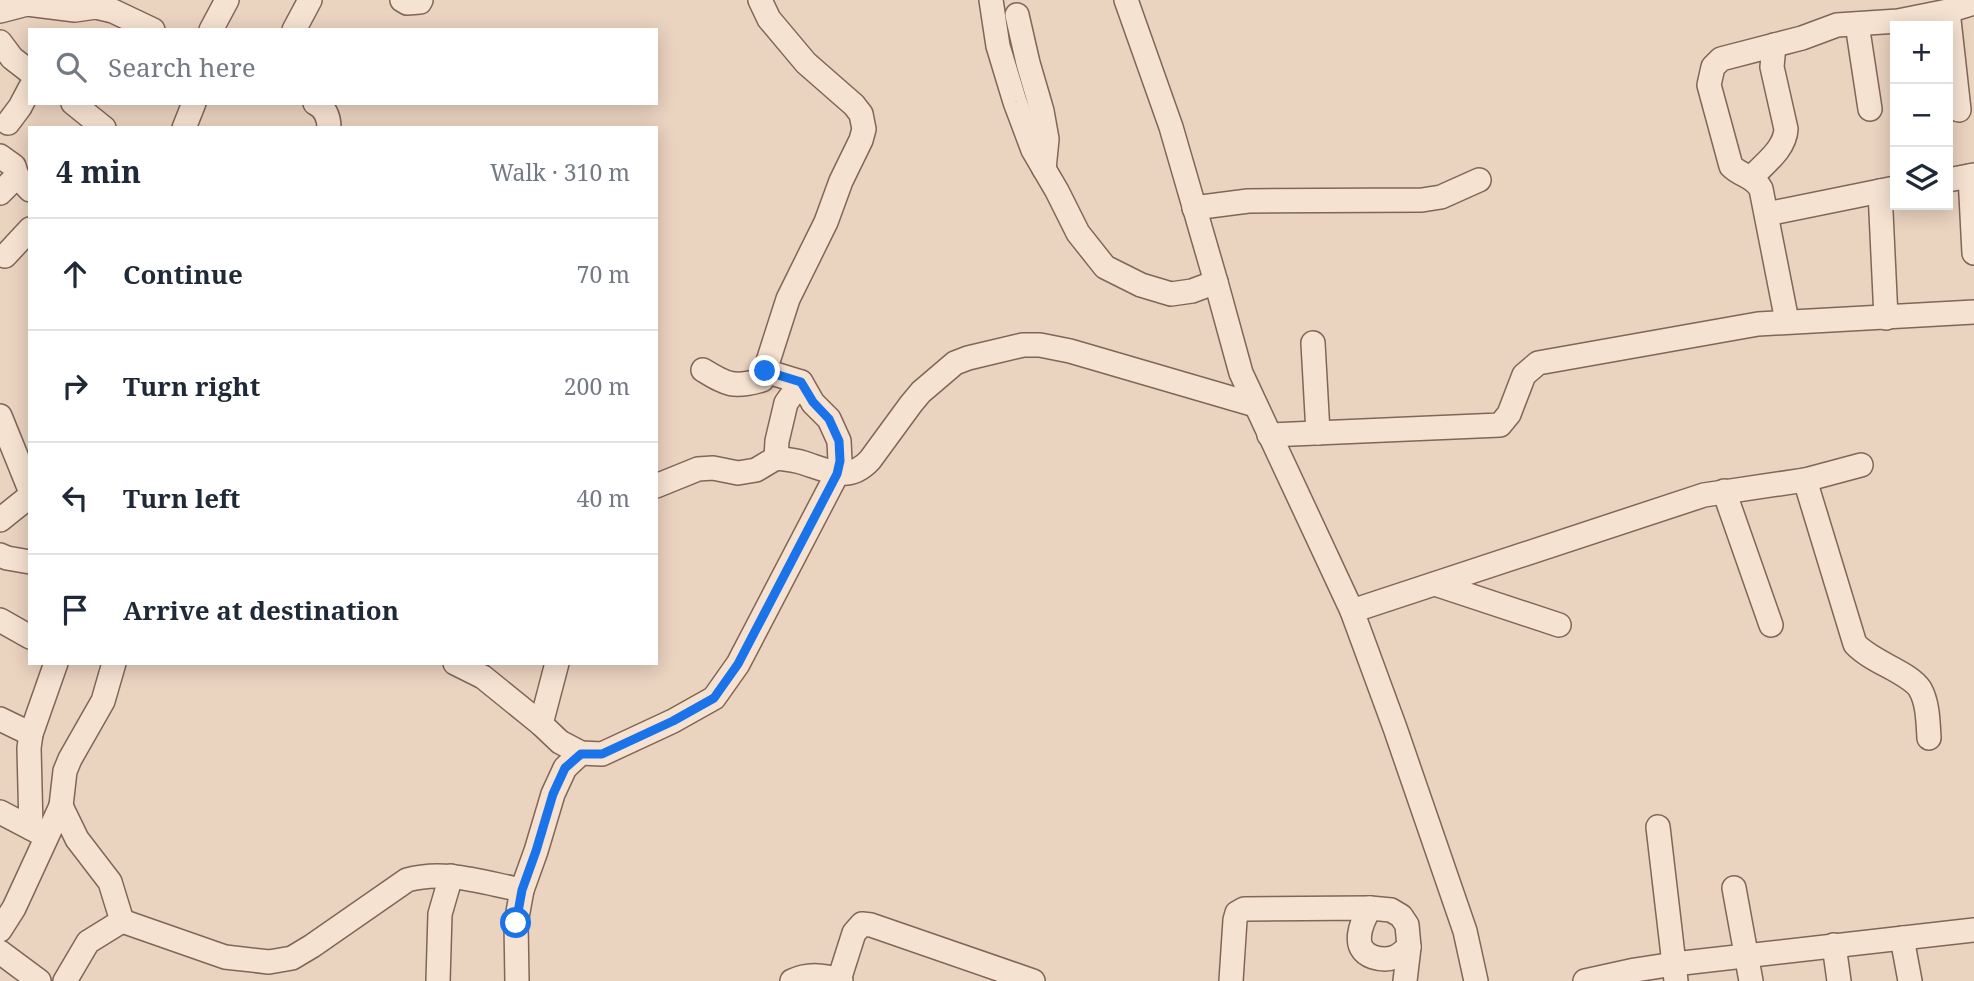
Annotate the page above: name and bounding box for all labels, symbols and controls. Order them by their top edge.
map controls [1890,21,1953,210]
button: + [1890,21,1953,84]
search box [28,28,658,105]
icon: search [52,48,90,86]
text: Search here [108,49,256,85]
button: − [1890,84,1953,147]
button: layers [1890,147,1953,210]
text: 4 min [56,151,141,192]
text: Walk · 310 m [490,156,630,188]
icon: ahead [56,255,94,293]
text: Continue [123,256,243,292]
text: 70 m [577,258,630,290]
route end [749,355,780,386]
icon: right [56,367,94,405]
text: Turn right [123,368,260,404]
text: 200 m [564,370,630,402]
icon: left [56,479,94,517]
text: Turn left [123,480,240,516]
text: 40 m [577,482,630,514]
icon: arrive [56,591,94,629]
text: Arrive at destination [123,592,399,628]
route start [500,907,531,938]

